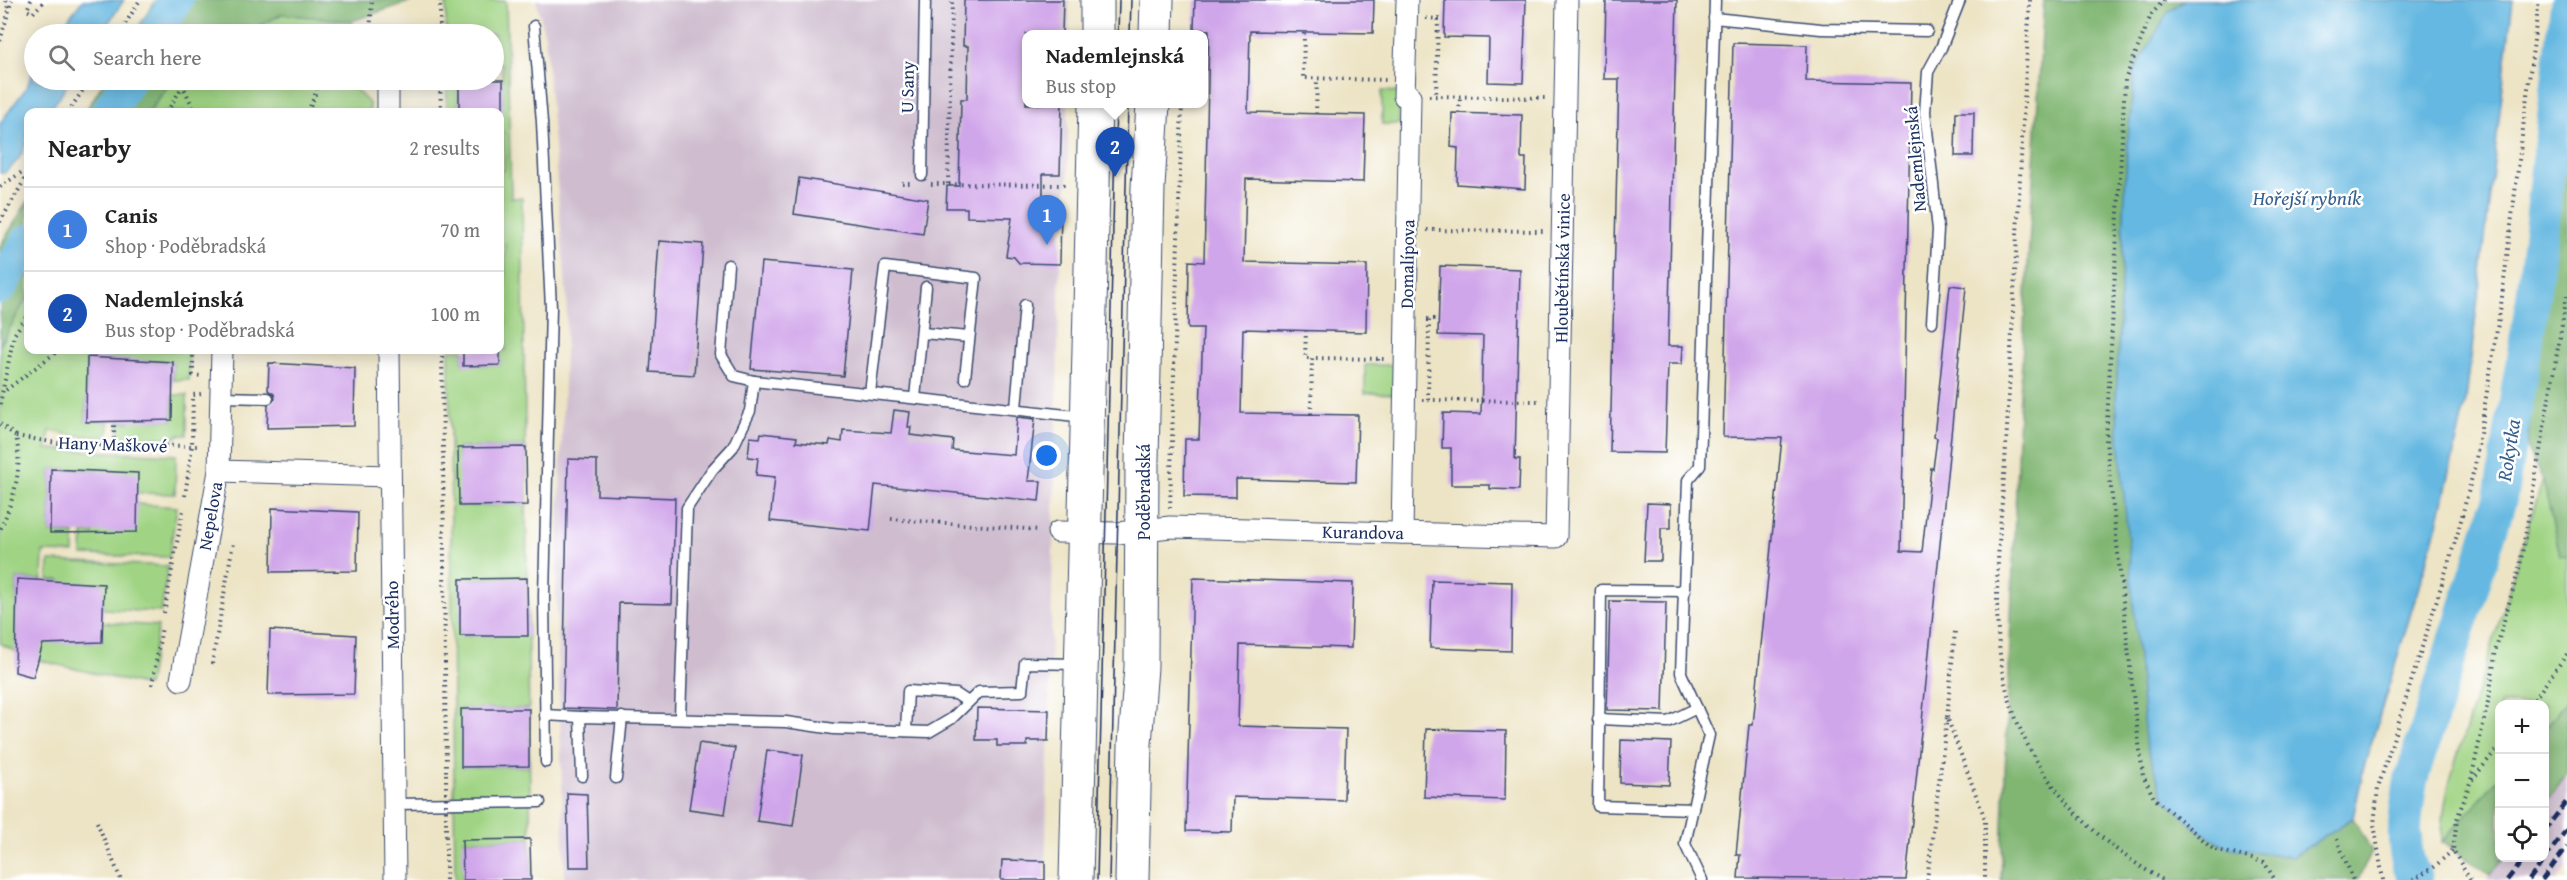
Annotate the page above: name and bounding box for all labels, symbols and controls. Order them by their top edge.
search box [24,24,504,90]
popup [1022,30,1208,108]
text: Nademlejnská [1046,39,1184,71]
icon: search [45,41,78,74]
text: Search here [93,41,202,73]
street label: U Sany [893,61,921,113]
text: Bus stop [1046,71,1116,100]
street label: Nademlejnská [1897,104,1933,213]
text: Nearby [48,128,131,167]
pin: 2 [1096,128,1134,177]
text: 2 results [409,133,480,162]
water label: Hořejší rybník [2252,183,2362,212]
street label: Hloubětínská vinice [1547,193,1577,343]
pin: 1 [1028,196,1066,245]
text: Canis [105,199,158,231]
text: 1 [62,215,73,244]
text: 70 m [440,215,480,244]
street label: Domalípova [1393,219,1421,309]
text: Shop · Poděbradská [105,231,266,260]
text: Nademlejnská [105,283,244,315]
text: 2 [62,299,73,328]
text: 100 m [430,299,480,328]
text: Bus stop · Poděbradská [105,315,295,344]
water label: Rokytka [2489,416,2527,484]
street label: Hany Maškové [58,429,168,459]
your location [1032,441,1061,470]
street label: Poděbradská [1130,443,1157,540]
street label: Nepelova [191,479,229,553]
street label: Kurandova [1322,518,1405,546]
street label: Modrého [378,580,406,650]
map controls [2495,700,2549,862]
button: + [2495,700,2549,754]
button: − [2495,754,2549,808]
button: locate [2495,808,2549,862]

